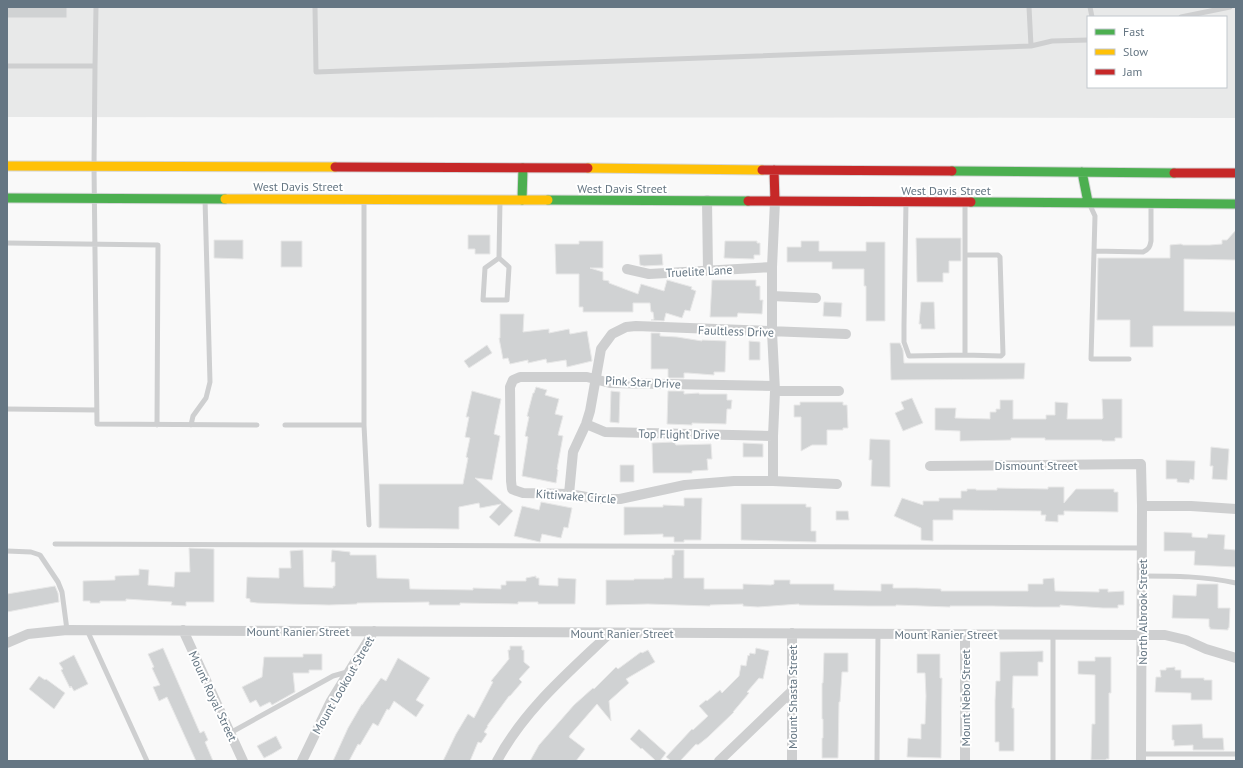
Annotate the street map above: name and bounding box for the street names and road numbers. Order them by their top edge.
street label: West Davis Street [253,179,343,194]
street label: West Davis Street [577,181,667,196]
street label: West Davis Street [901,183,991,198]
street label: Truelite Lane [665,262,733,280]
street label: Faultless Drive [698,322,774,340]
street label: Pink Star Drive [605,373,681,391]
street label: Top Flight Drive [638,426,720,442]
street label: Dismount Street [994,458,1078,473]
street label: Kittiwake Circle [535,486,617,506]
street label: North Albrook Street [1135,559,1150,665]
street label: Mount Ranier Street [246,624,350,639]
street label: Mount Ranier Street [570,626,674,641]
street label: Mount Ranier Street [894,627,998,642]
street label: Mount Lookout Street [309,633,377,737]
street label: Mount Shasta Street [785,645,800,749]
street label: Mount Royal Street [185,648,241,744]
street label: Mount Nebo Street [958,649,973,747]

